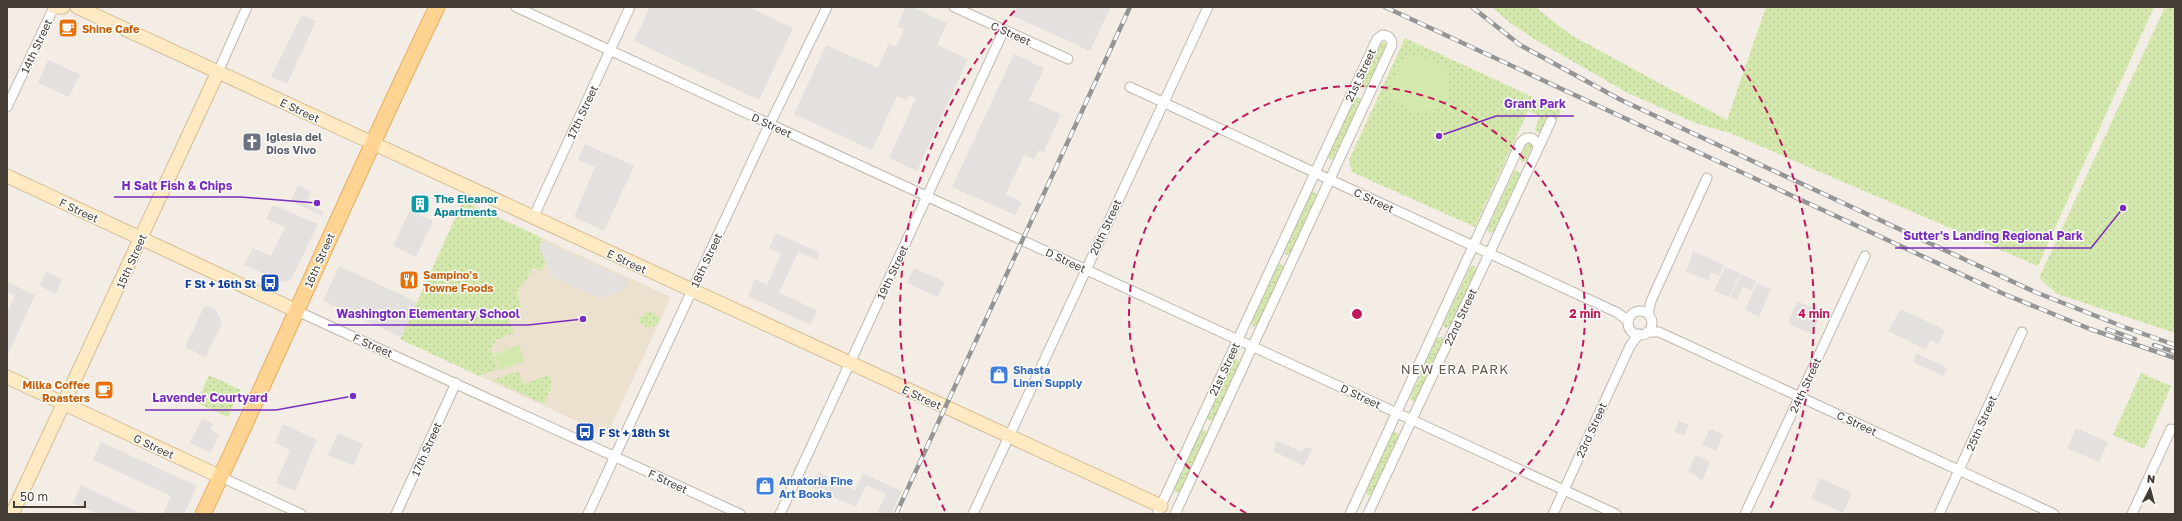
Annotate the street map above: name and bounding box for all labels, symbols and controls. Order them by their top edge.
street label: 14th Street [18,17,54,75]
cafe icon: Shine Cafe [57,17,79,39]
street label: C Street [989,18,1033,48]
place label: Shine Cafe [82,22,140,35]
street label: 21st Street [1342,46,1378,104]
street label: 17th Street [564,83,600,141]
callout: Grant Park [1496,92,1574,116]
street label: E Street [278,95,322,125]
text: Grant Park [1504,96,1566,111]
street label: D Street [750,110,794,140]
place label: Iglesia del Dios Vivo [266,130,322,156]
church icon: Iglesia del Dios Vivo [241,131,263,153]
callout: H Salt Fish & Chips [114,173,241,197]
text: H Salt Fish & Chips [122,178,233,193]
street label: C Street [1352,185,1396,215]
place label: The Eleanor Apartments [434,192,499,218]
building icon: The Eleanor Apartments [409,193,431,215]
street label: F Street [57,195,101,225]
street label: 20th Street [1086,197,1124,257]
callout: Sutter's Landing Regional Park [1895,224,2091,248]
text: Sutter's Landing Regional Park [1903,228,2083,243]
street label: 16th Street [301,231,337,289]
street label: 18th Street [688,231,724,289]
street label: 15th Street [113,232,149,290]
street label: 19th Street [874,243,910,301]
street label: D Street [1044,245,1088,275]
street label: E Street [605,246,649,276]
place label: Sampino's Towne Foods [423,268,493,294]
restaurant icon: Sampino's Towne Foods [398,269,420,291]
bus stop icon: F St + 16th St [259,272,281,294]
place label: F St + 16th St [185,277,257,290]
street label: 22nd Street [1441,286,1479,348]
callout: Washington Elementary School [328,301,528,325]
text: Washington Elementary School [336,306,520,321]
text: 2 min [1569,306,1601,321]
text: 4 min [1798,306,1830,321]
centre of rings [1350,307,1364,321]
street label: F Street [351,331,395,359]
street label: 21st Street [1206,340,1242,398]
street label: 24th Street [1787,355,1823,415]
district label: NEW ERA PARK [1401,361,1509,377]
place label: Shasta Linen Supply [1013,363,1083,389]
shop icon: Shasta Linen Supply [988,364,1010,386]
place label: Milka Coffee Roasters [23,378,91,404]
cafe icon: Milka Coffee Roasters [93,379,115,401]
street label: D Street [1339,381,1383,411]
street label: E Street [900,382,944,412]
callout: Lavender Courtyard [145,386,276,410]
text: Lavender Courtyard [152,390,268,405]
street label: 25th Street [1963,393,1999,453]
street label: 23rd Street [1573,400,1609,460]
street label: C Street [1835,408,1879,438]
street label: 17th Street [408,420,444,478]
bus stop icon: F St + 18th St [574,421,596,443]
place label: F St + 18th St [599,426,671,439]
street label: G Street [132,431,176,461]
street label: F Street [646,466,690,496]
north arrow [2130,469,2170,509]
text: N [2146,472,2156,485]
place label: Amatoria Fine Art Books [779,474,853,500]
shop icon: Amatoria Fine Art Books [754,475,776,497]
scale bar [14,483,85,509]
text: 50 m [20,489,48,504]

